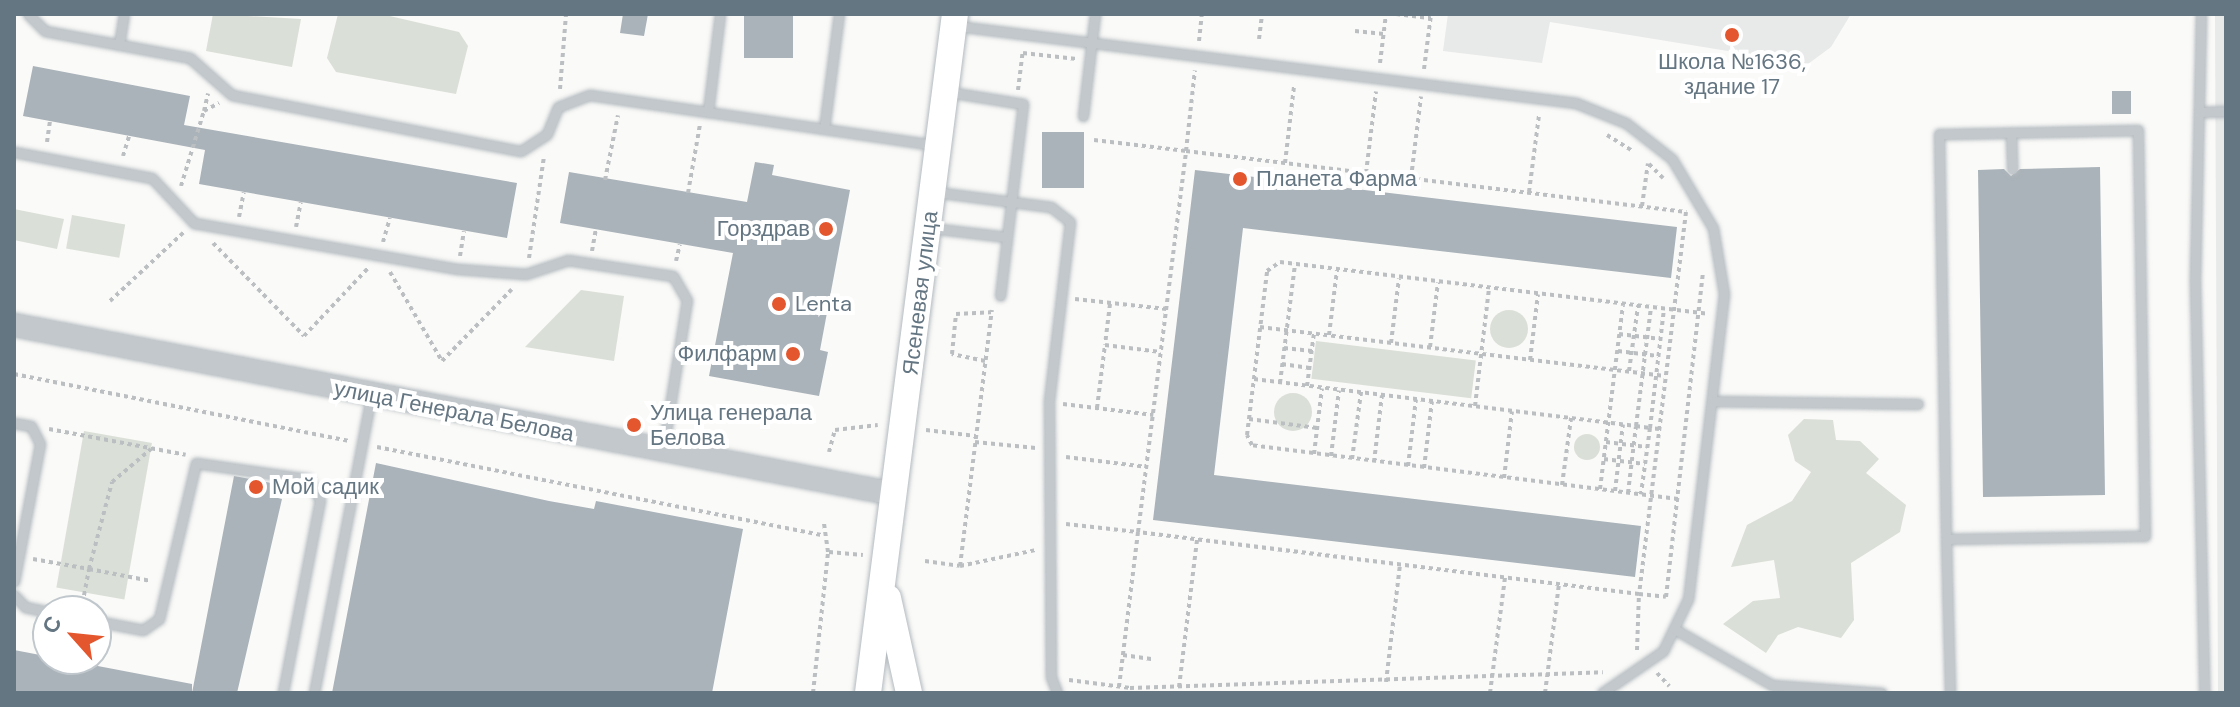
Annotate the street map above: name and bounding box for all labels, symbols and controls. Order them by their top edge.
marker: Школа №1636, здание 17 [1723,26,1741,44]
place label: Школа №1636, здание 17 [1658,48,1806,100]
place label: Планета Фарма [1256,166,1417,192]
marker: Планета Фарма [1231,170,1249,188]
street label: Ясеневая улица [897,209,943,377]
place label: Горздрав [717,216,810,242]
marker: Горздрав [817,220,835,238]
place label: Lenta [795,291,852,317]
marker: Lenta [770,295,788,313]
place label: Филфарм [677,341,777,367]
marker: Филфарм [784,345,802,363]
street label: улица Генерала Белова [332,375,576,447]
place label: Улица генерала Белова [650,399,812,450]
marker: Улица генерала Белова [625,416,643,434]
place label: Мой садик [272,474,379,500]
marker: Мой садик [247,478,265,496]
north arrow [32,595,112,675]
text: С [35,611,68,638]

